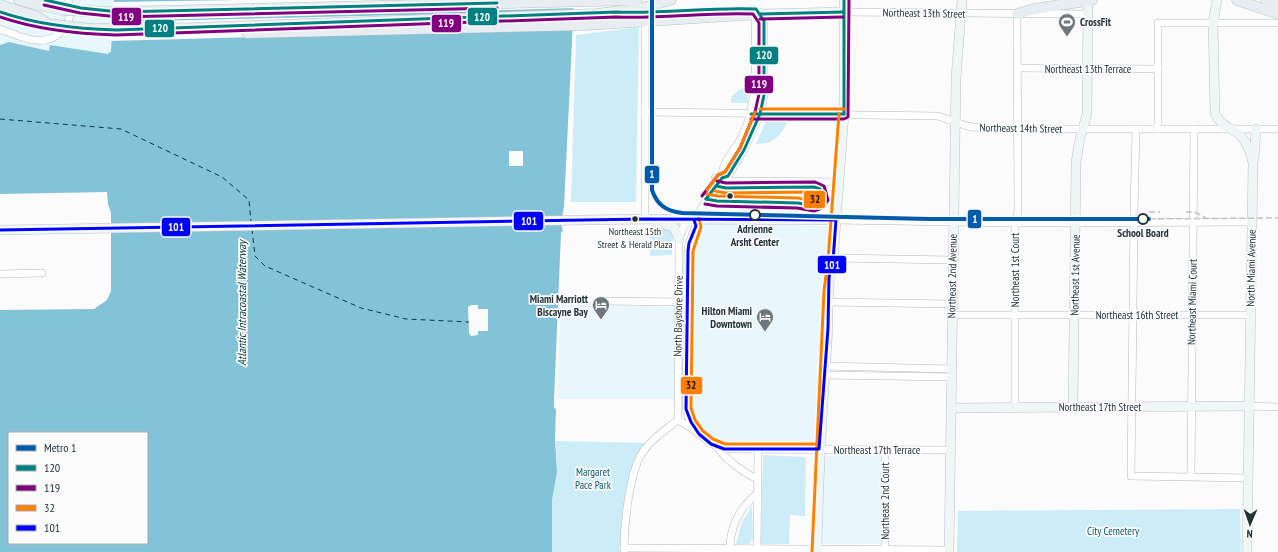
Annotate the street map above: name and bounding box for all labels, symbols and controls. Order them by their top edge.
street label: Northeast 13th Street [883,5,965,21]
line badge: 119 [111,7,142,26]
line badge: 120 [467,7,498,26]
text: 119 [118,10,134,24]
text: 120 [474,10,490,24]
sports icon: CrossFit [1057,12,1077,37]
line badge: 119 [431,14,462,33]
place label: CrossFit [1080,15,1112,29]
text: 119 [438,16,454,30]
line badge: 120 [144,19,175,38]
text: 120 [152,21,168,35]
line badge: 120 [749,46,779,65]
text: 120 [756,48,772,62]
street label: Northeast 13th Terrace [1045,62,1132,76]
line badge: 119 [744,75,774,94]
text: 119 [751,77,767,91]
street label: Northeast 14th Street [980,120,1062,136]
line badge: 1 [644,165,660,184]
text: 1 [649,167,655,181]
line badge: 32 [803,190,826,209]
unlabelled marker [725,191,735,201]
text: 32 [810,192,820,206]
marker: Adrienne Arsht Center [749,209,761,221]
line badge: 1 [967,209,982,229]
line badge: 101 [513,211,544,231]
text: 1 [972,212,978,226]
marker: School Board [1137,213,1149,225]
text: 101 [521,214,537,228]
marker: Northeast 15th Street & Herald Plaza [630,214,640,224]
line badge: 101 [161,217,191,237]
text: 101 [168,220,184,234]
place label: Adrienne Arsht Center [730,222,780,249]
place label: Northeast 15th Street & Herald Plaza [598,225,672,251]
place label: School Board [1117,226,1169,240]
street label: North Miami Avenue [1243,229,1259,307]
street label: Northeast 2nd Avenue [944,233,960,318]
street label: Northeast 1st Court [1008,233,1022,307]
street label: Northeast 1st Avenue [1067,234,1083,316]
water label: Atlantic Intracoastal Waterway [234,239,249,366]
line badge: 101 [817,255,847,274]
text: 101 [824,258,840,272]
street label: Northeast Miami Court [1184,259,1200,345]
street label: North Bayshore Drive [670,275,686,357]
place label: Miami Marriott Biscayne Bay [530,292,589,319]
hotel icon: Miami Marriott Biscayne Bay [591,295,611,320]
place label: Hilton Miami Downtown [702,304,753,331]
hotel icon: Hilton Miami Downtown [755,307,775,332]
street label: Northeast 16th Street [1096,308,1178,322]
line badge: 32 [680,376,703,395]
text: 32 [686,378,696,392]
street label: Northeast 17th Street [1059,400,1141,414]
legend [8,432,148,544]
text: Metro 1 [44,440,76,455]
street label: Northeast 17th Terrace [834,443,921,457]
text: 120 [44,460,60,475]
street label: Northeast 2nd Court [878,462,892,540]
park label: Margaret Pace Park [575,465,612,492]
text: 119 [44,480,60,495]
text: 32 [44,500,55,515]
north arrow [1230,504,1270,544]
text: 101 [44,520,60,535]
park label: City Cemetery [1087,524,1140,538]
text: N [1246,527,1253,541]

